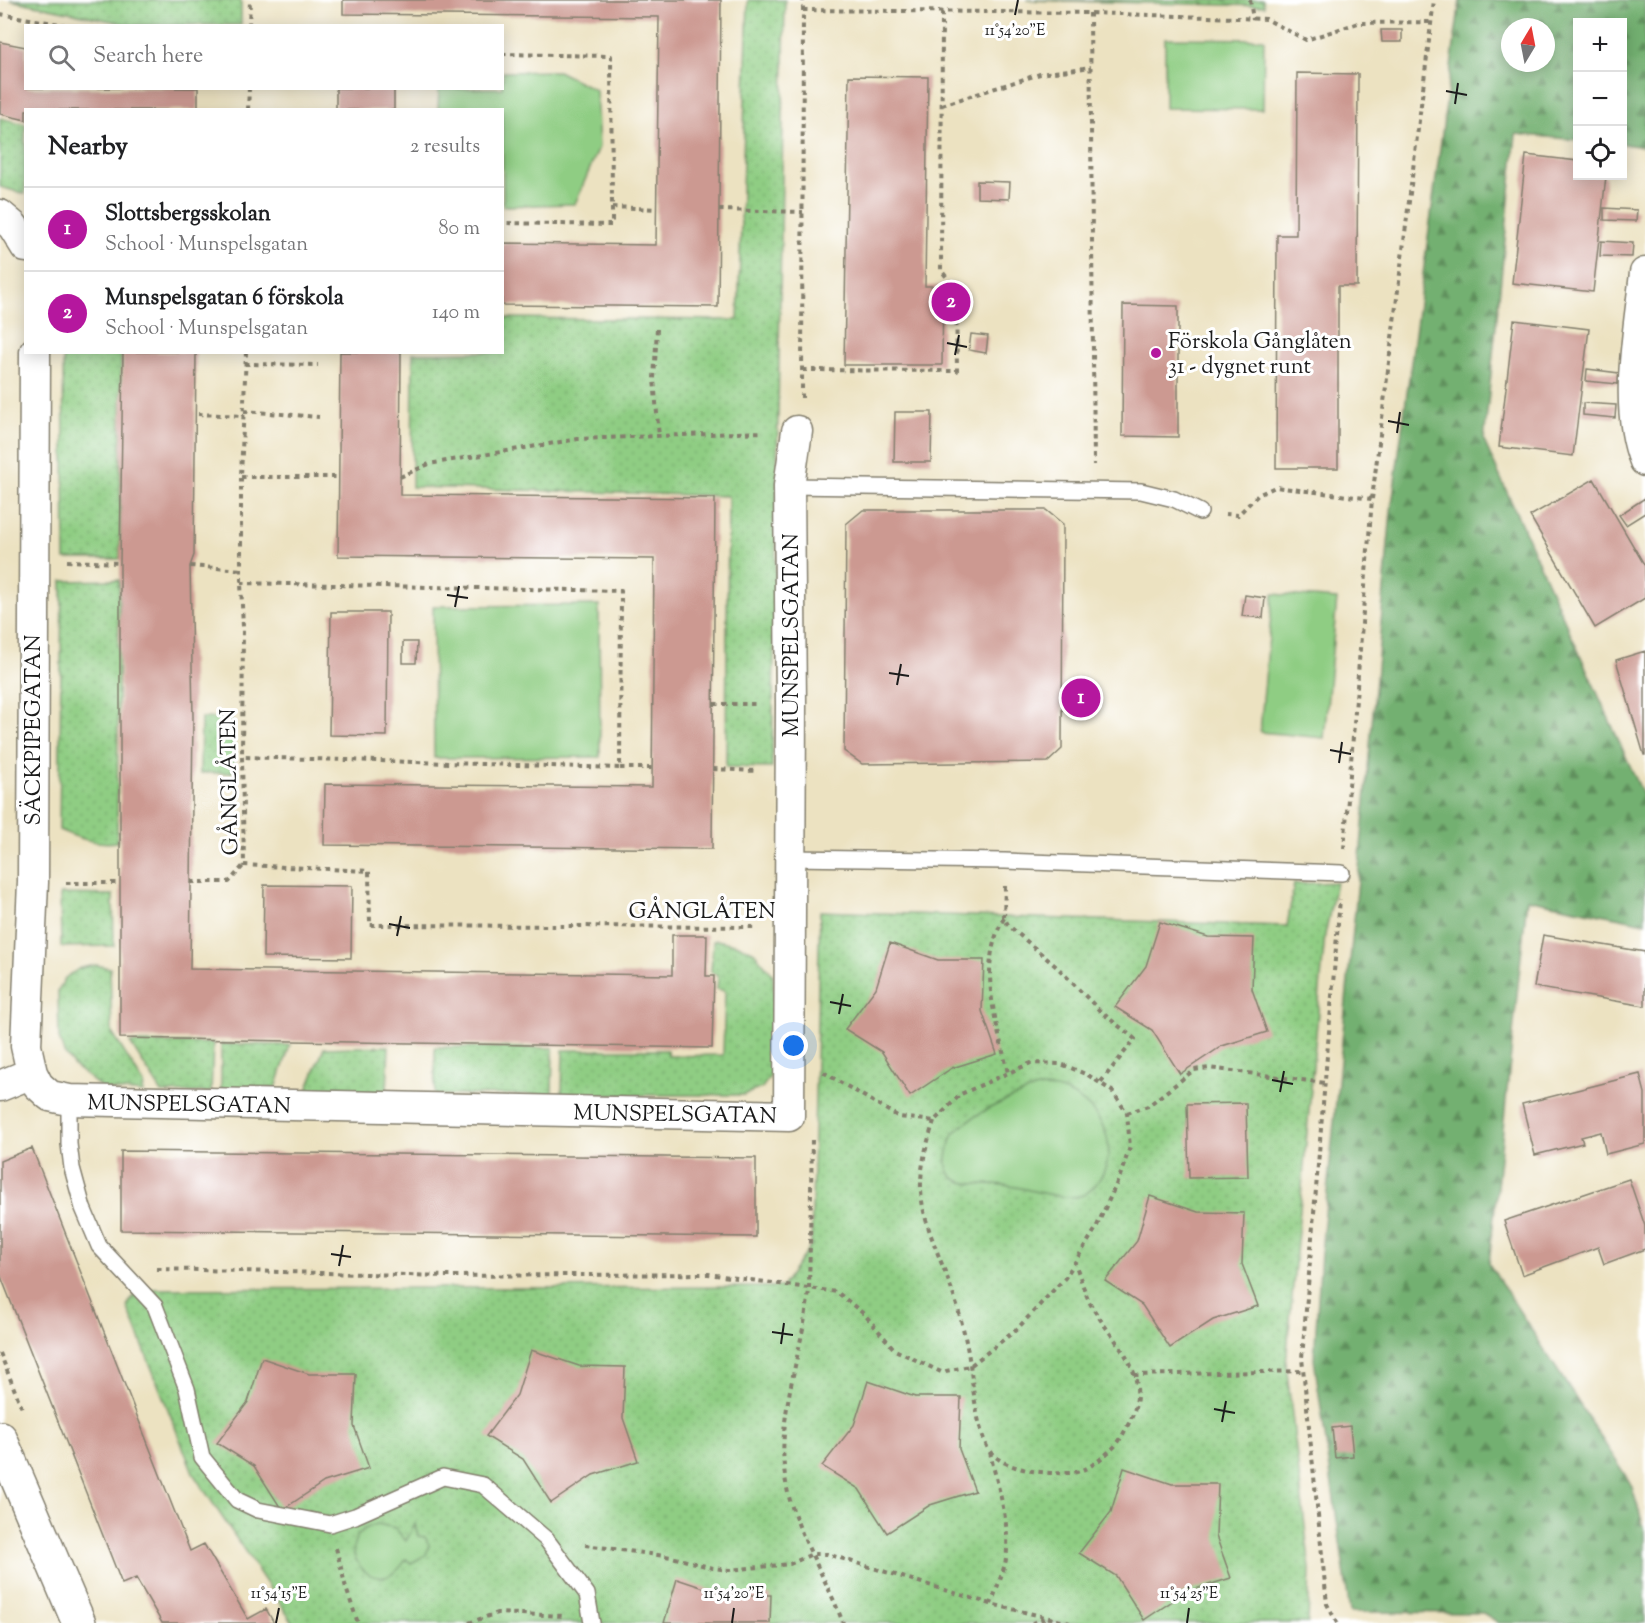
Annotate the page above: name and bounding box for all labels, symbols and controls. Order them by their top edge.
north arrow [1501,18,1555,72]
map controls [1573,18,1627,180]
button: + [1573,18,1627,72]
text: 11°54'20"E [985,21,1045,42]
search box [24,24,504,90]
icon: search [45,41,78,74]
text: Search here [93,41,203,73]
button: − [1573,72,1627,126]
button: locate [1573,126,1627,180]
text: Nearby [48,129,128,166]
text: 2 results [410,133,480,162]
text: Slottsbergsskolan [105,199,271,231]
text: 1 [64,215,71,244]
text: 80 m [439,215,480,244]
text: School · Munspelsgatan [105,231,308,260]
pin: 2 [932,280,970,324]
text: Munspelsgatan 6 förskola [105,283,344,315]
text: 2 [63,299,72,328]
text: 140 m [432,299,480,328]
text: School · Munspelsgatan [105,315,308,344]
place label: Förskola Gånglåten 31 - dygnet runt [1168,327,1352,384]
marker: Förskola Gånglåten 31 - dygnet runt [1149,346,1163,360]
street label: MUNSPELSGATAN [777,533,809,737]
street label: SÄCKPIPEGATAN [19,634,51,826]
pin: 1 [1062,676,1100,720]
street label: GÅNGLÅTEN [213,708,248,856]
street label: GÅNGLÅTEN [629,896,775,929]
your location [779,1031,808,1060]
street label: MUNSPELSGATAN [87,1088,291,1124]
street label: MUNSPELSGATAN [573,1098,777,1134]
text: 11°54'15"E [251,1584,307,1605]
text: 11°54'20"E [704,1584,764,1605]
text: 11°54'25"E [1160,1584,1218,1605]

